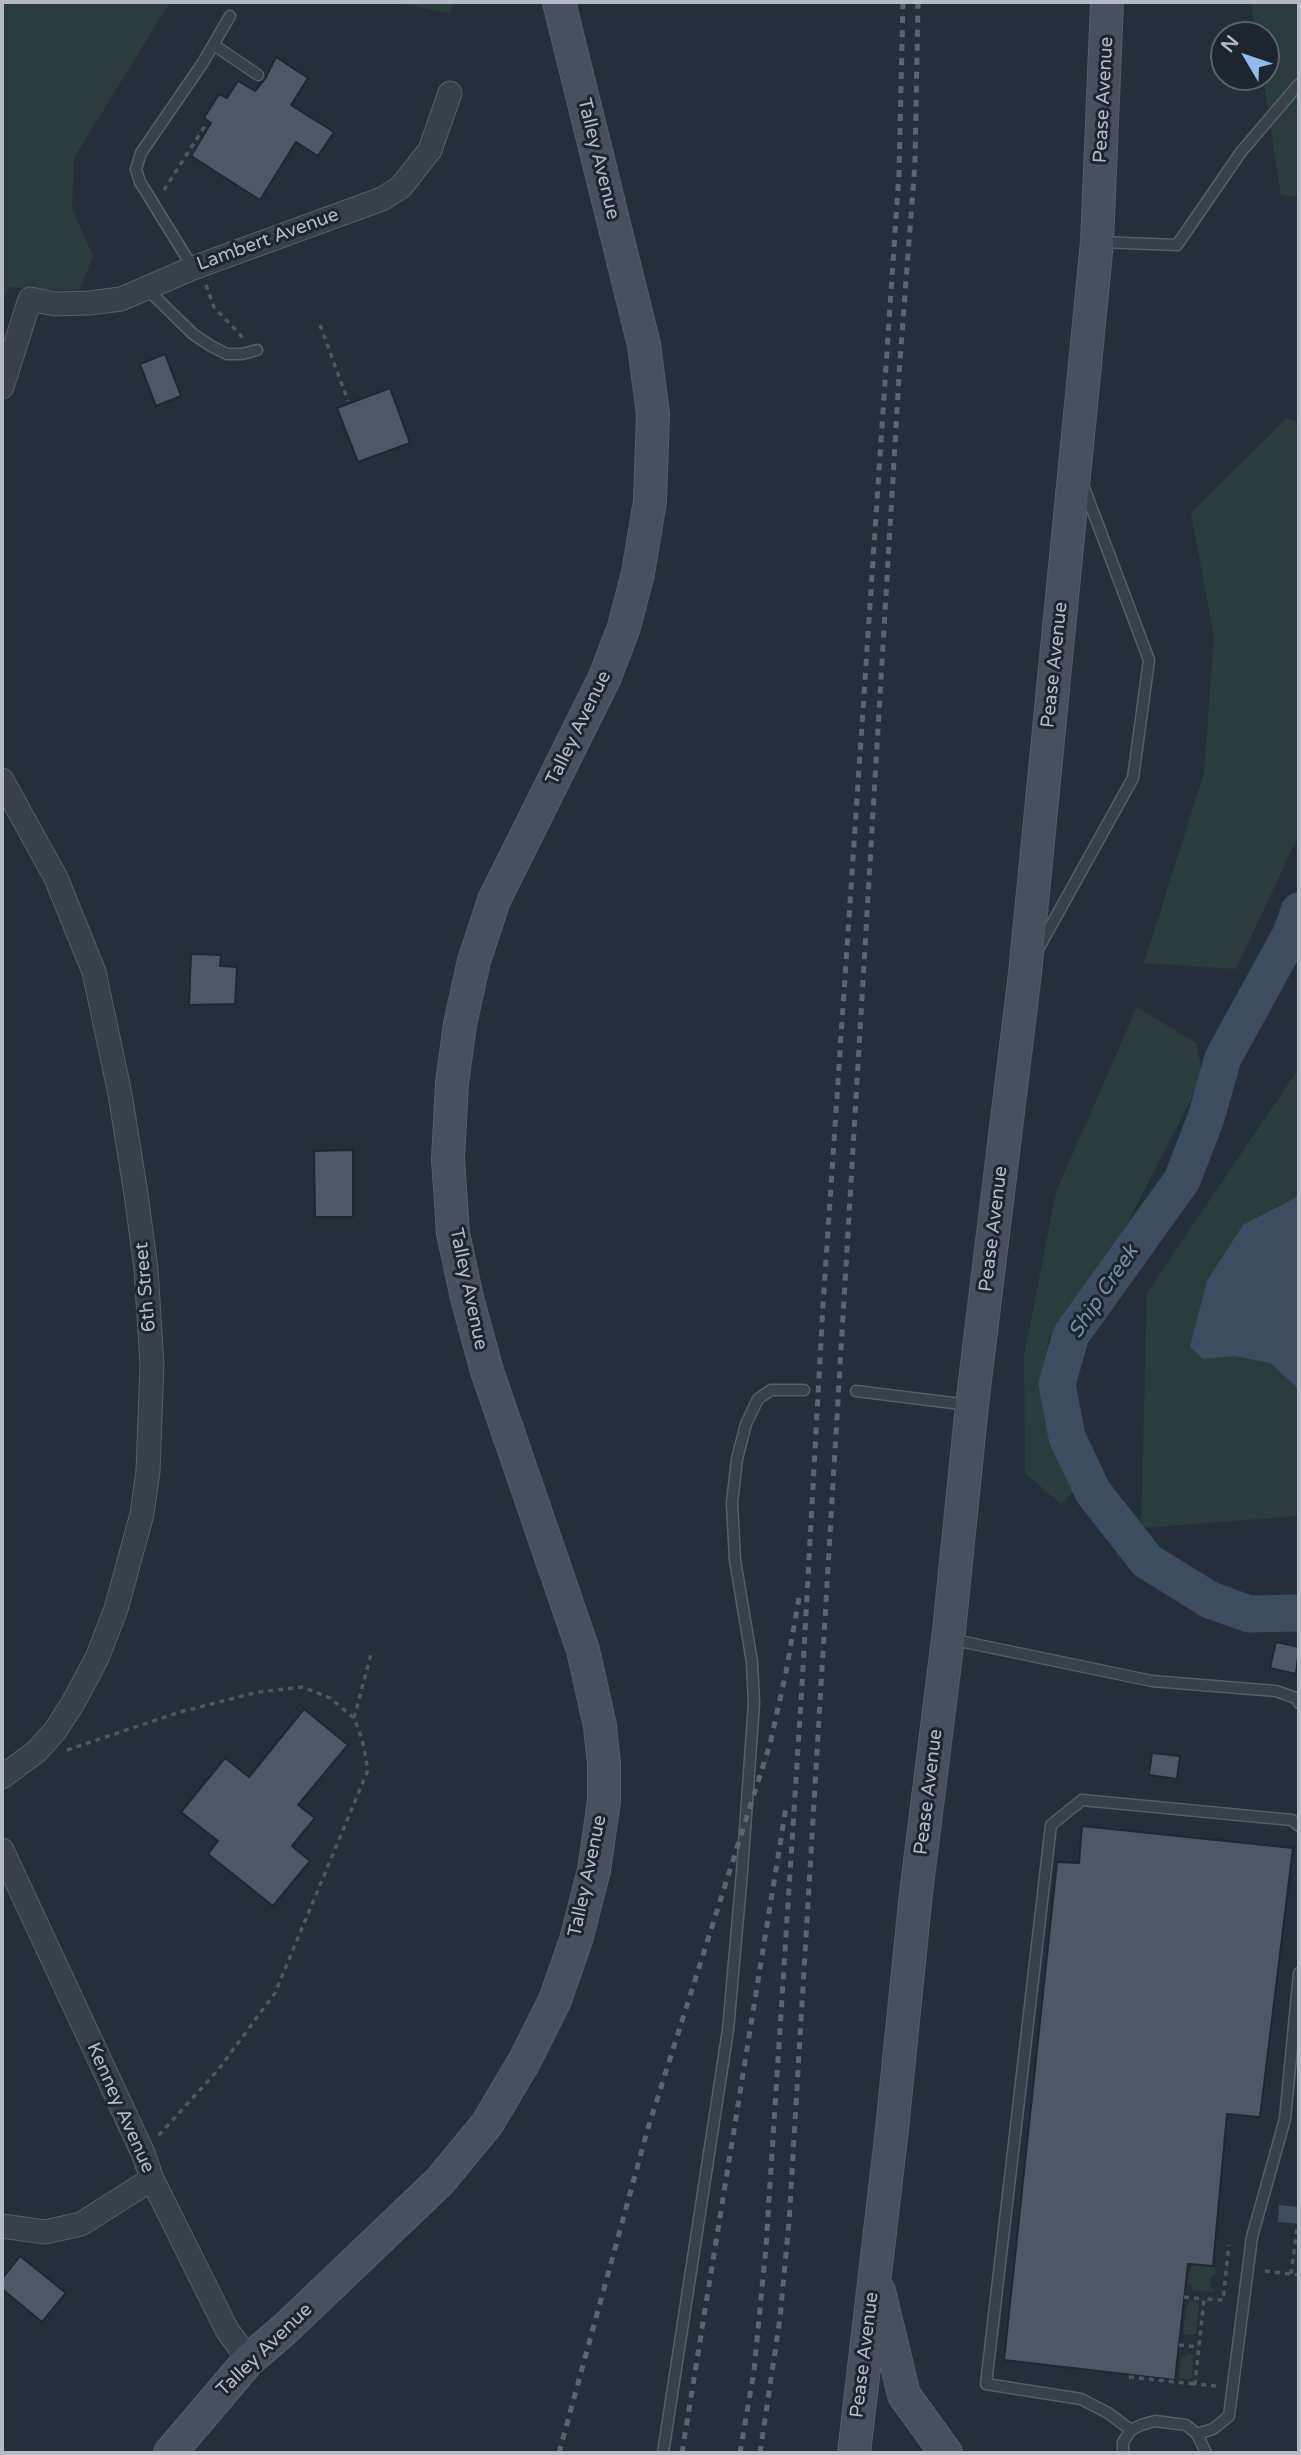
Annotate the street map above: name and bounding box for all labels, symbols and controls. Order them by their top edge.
north arrow [1210,21,1280,91]
text: N [1217,31,1244,57]
street label: Pease Avenue [1089,36,1119,164]
street label: Talley Avenue [572,96,624,222]
street label: Lambert Avenue [194,204,342,276]
street label: Pease Avenue [1037,601,1073,729]
street label: Talley Avenue [542,667,616,789]
street label: Pease Avenue [975,1165,1013,1293]
street label: Talley Avenue [444,1226,492,1352]
street label: 6th Street [131,1241,161,1333]
water label: Ship Creek [1064,1241,1144,1343]
street label: Pease Avenue [910,1728,948,1856]
street label: Talley Avenue [564,1813,612,1939]
street label: Kenney Avenue [81,2039,159,2177]
street label: Pease Avenue [846,2291,884,2419]
street label: Talley Avenue [212,2299,318,2401]

